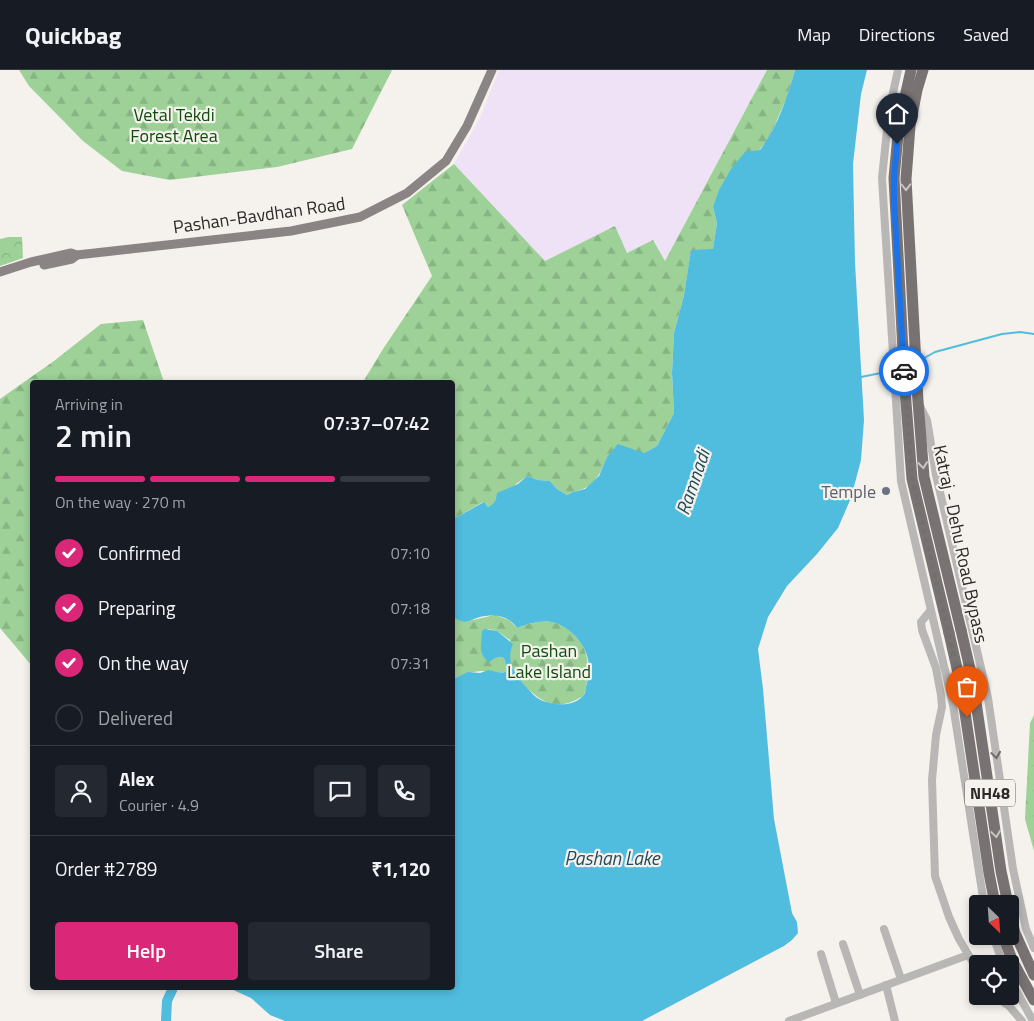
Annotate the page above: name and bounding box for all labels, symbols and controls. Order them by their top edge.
text: Quickbag [25,17,121,53]
text: Map [797,21,831,48]
text: Directions [859,21,935,48]
text: Saved [963,21,1009,48]
pin [876,93,918,144]
icon: home [883,100,911,128]
park label: Vetal Tekdi Forest Area [130,101,218,149]
one-way arrow [901,184,911,191]
street label: Pashan-Bavdhan Road [171,190,347,240]
courier [879,346,929,396]
icon: car [890,357,918,385]
text: Arriving in [55,392,123,416]
text: 07:37–07:42 [324,408,430,437]
text: 2 min [55,411,132,459]
street label: Katraj - Dehu Road Bypass [927,442,995,646]
water label: Ramnadi [667,444,717,519]
one-way arrow [917,461,928,469]
place label: Temple [821,478,876,505]
marker: Temple [880,485,892,497]
text: On the way · 270 m [55,490,186,514]
text: Confirmed [98,538,181,567]
icon: check [55,539,83,567]
text: 07:10 [391,541,430,565]
text: Preparing [98,593,175,622]
icon: check [55,594,83,622]
text: 07:18 [391,596,430,620]
park label: Pashan Lake Island [507,637,591,685]
text: On the way [98,648,189,677]
icon: check [55,649,83,677]
text: 07:31 [391,651,430,675]
pin [946,666,988,717]
icon: bag [953,673,981,701]
text: Delivered [98,703,173,732]
one-way arrow [991,751,1001,759]
text: Alex [119,764,154,793]
button: person [55,765,107,817]
button: chat [314,765,366,817]
button: phone [378,765,430,817]
road number: NH48 [965,780,1015,806]
text: Courier · 4.9 [119,793,199,817]
one-way arrow [990,831,1001,839]
water label: Pashan Lake [564,843,661,872]
text: Order #2789 [55,854,157,883]
text: ₹1,120 [372,854,430,883]
north arrow [969,895,1019,945]
map controls [969,895,1019,1005]
button: Help [55,922,238,980]
button: Share [248,922,430,980]
button: locate [969,955,1019,1005]

